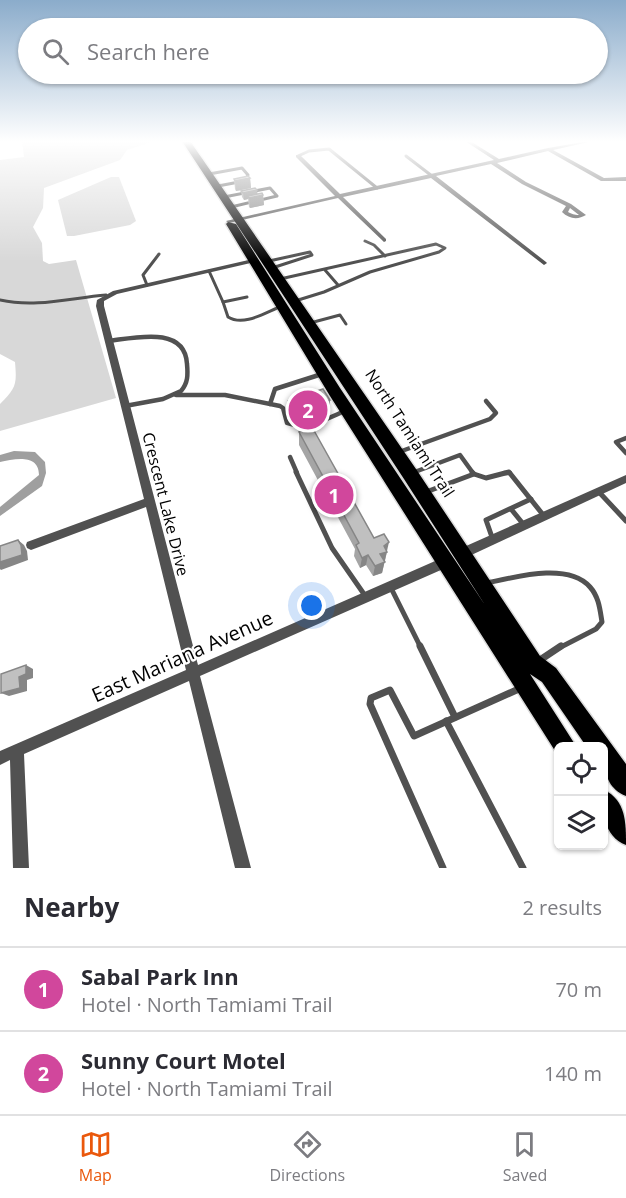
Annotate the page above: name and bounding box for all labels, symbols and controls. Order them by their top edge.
search box [18,18,608,84]
icon: search [39,35,72,68]
text: Search here [87,36,210,66]
street label: North Tamiami Trail [360,365,460,501]
pin: 2 [288,388,328,432]
street label: Crescent Lake Drive [137,430,195,578]
pin: 1 [314,472,354,518]
your location [297,591,326,620]
street label: East Mariana Avenue [87,604,277,708]
map controls [554,742,608,850]
button: locate [554,742,608,796]
button: layers [554,796,608,850]
text: Nearby [24,889,119,925]
text: 2 results [522,894,602,921]
text: Sabal Park Inn [81,961,239,991]
text: 1 [38,976,49,1003]
text: 70 m [555,976,602,1003]
text: Hotel · North Tamiami Trail [81,991,333,1018]
text: Sunny Court Motel [81,1045,286,1075]
text: 2 [38,1060,49,1087]
text: 140 m [544,1060,602,1087]
text: Hotel · North Tamiami Trail [81,1075,333,1102]
tab: Map [79,1128,112,1186]
tab: Directions [269,1128,345,1186]
tab: Saved [503,1128,547,1186]

